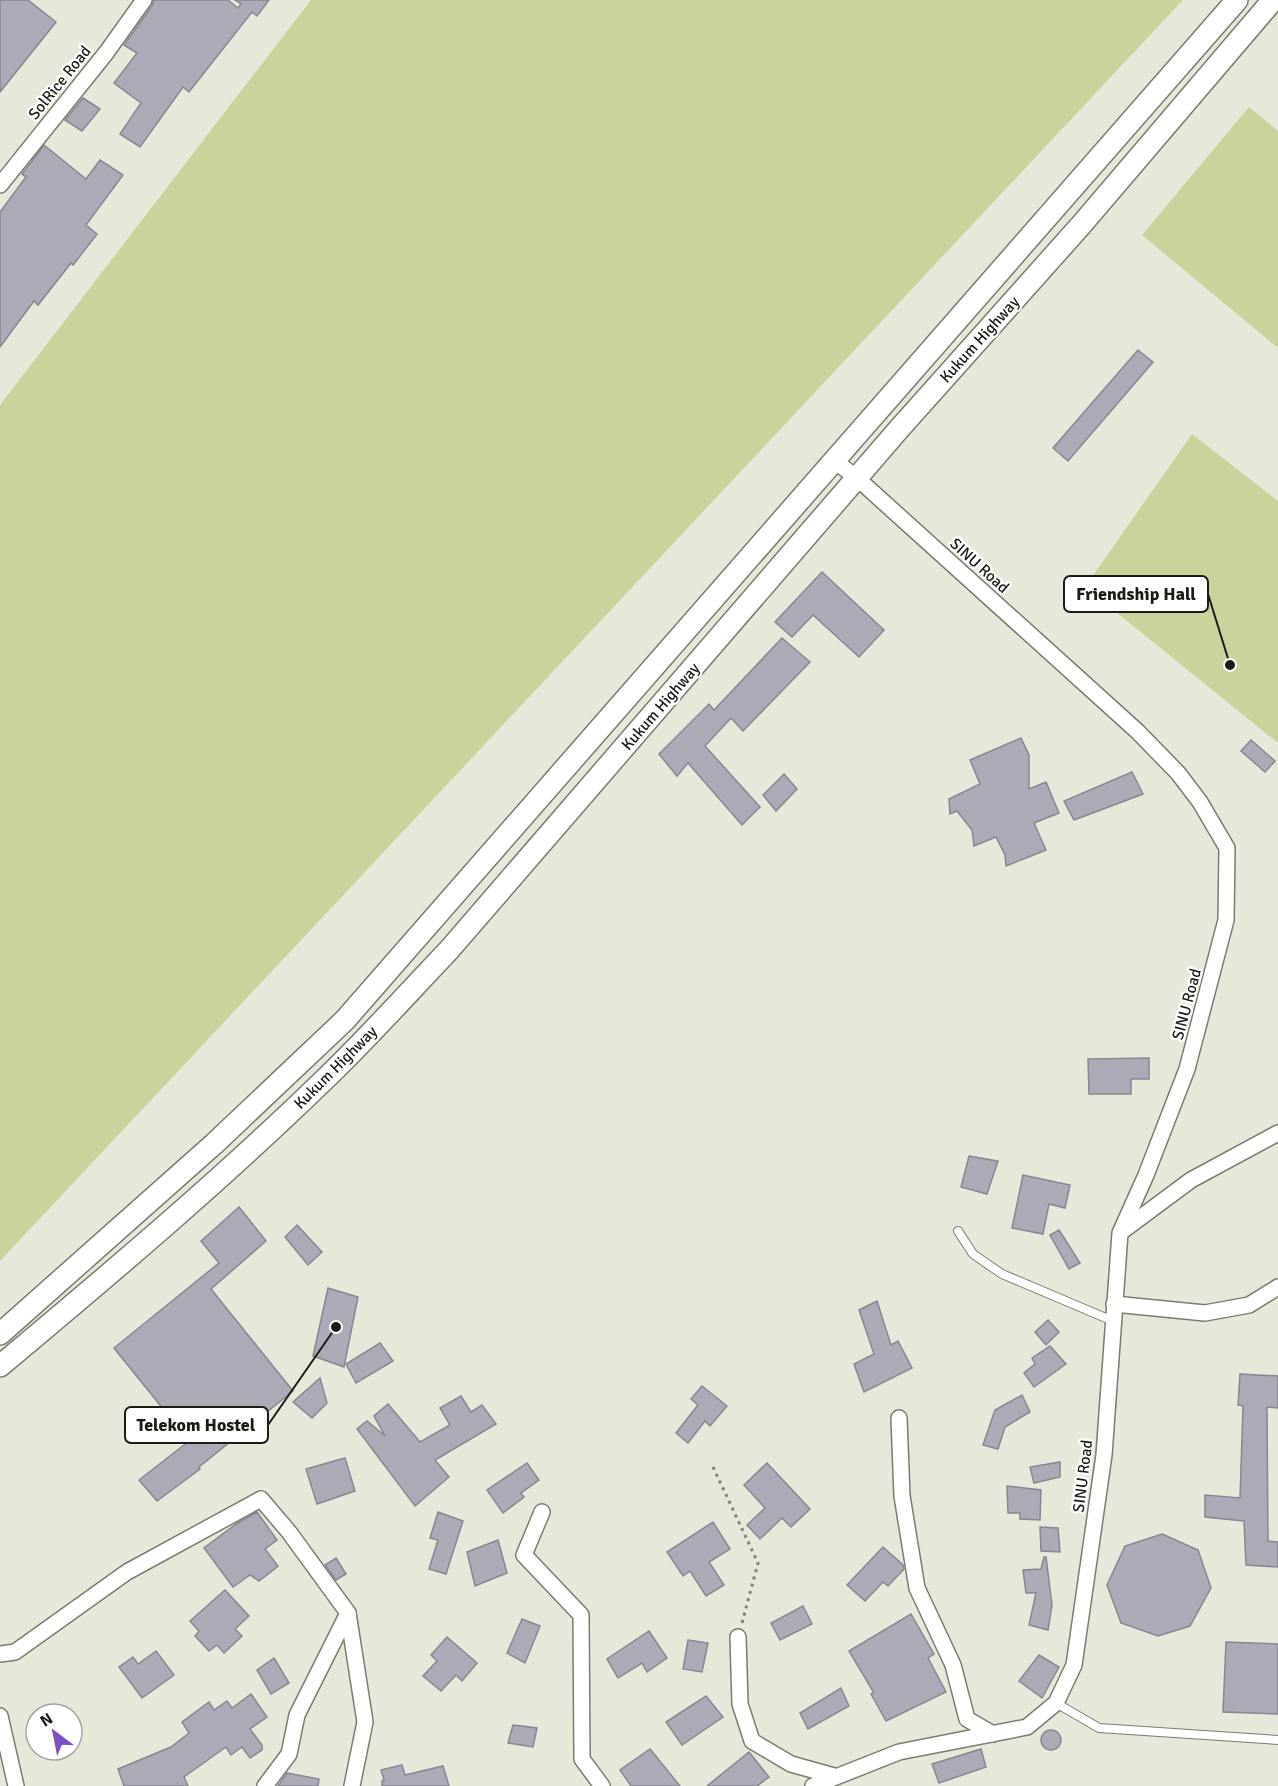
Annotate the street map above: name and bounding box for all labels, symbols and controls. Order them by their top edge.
street label: SolRice Road [24,42,96,124]
street label: Kukum Highway [936,292,1024,387]
street label: SINU Road [946,534,1013,598]
callout: Friendship Hall [1064,576,1208,612]
text: Friendship Hall [1076,583,1196,605]
street label: Kukum Highway [617,658,705,755]
street label: SINU Road [1168,966,1206,1042]
street label: Kukum Highway [290,1022,382,1114]
callout: Telekom Hostel [125,1407,268,1443]
text: Telekom Hostel [137,1414,256,1436]
street label: SINU Road [1069,1439,1097,1514]
north arrow [24,1702,84,1762]
text: N [37,1709,57,1732]

